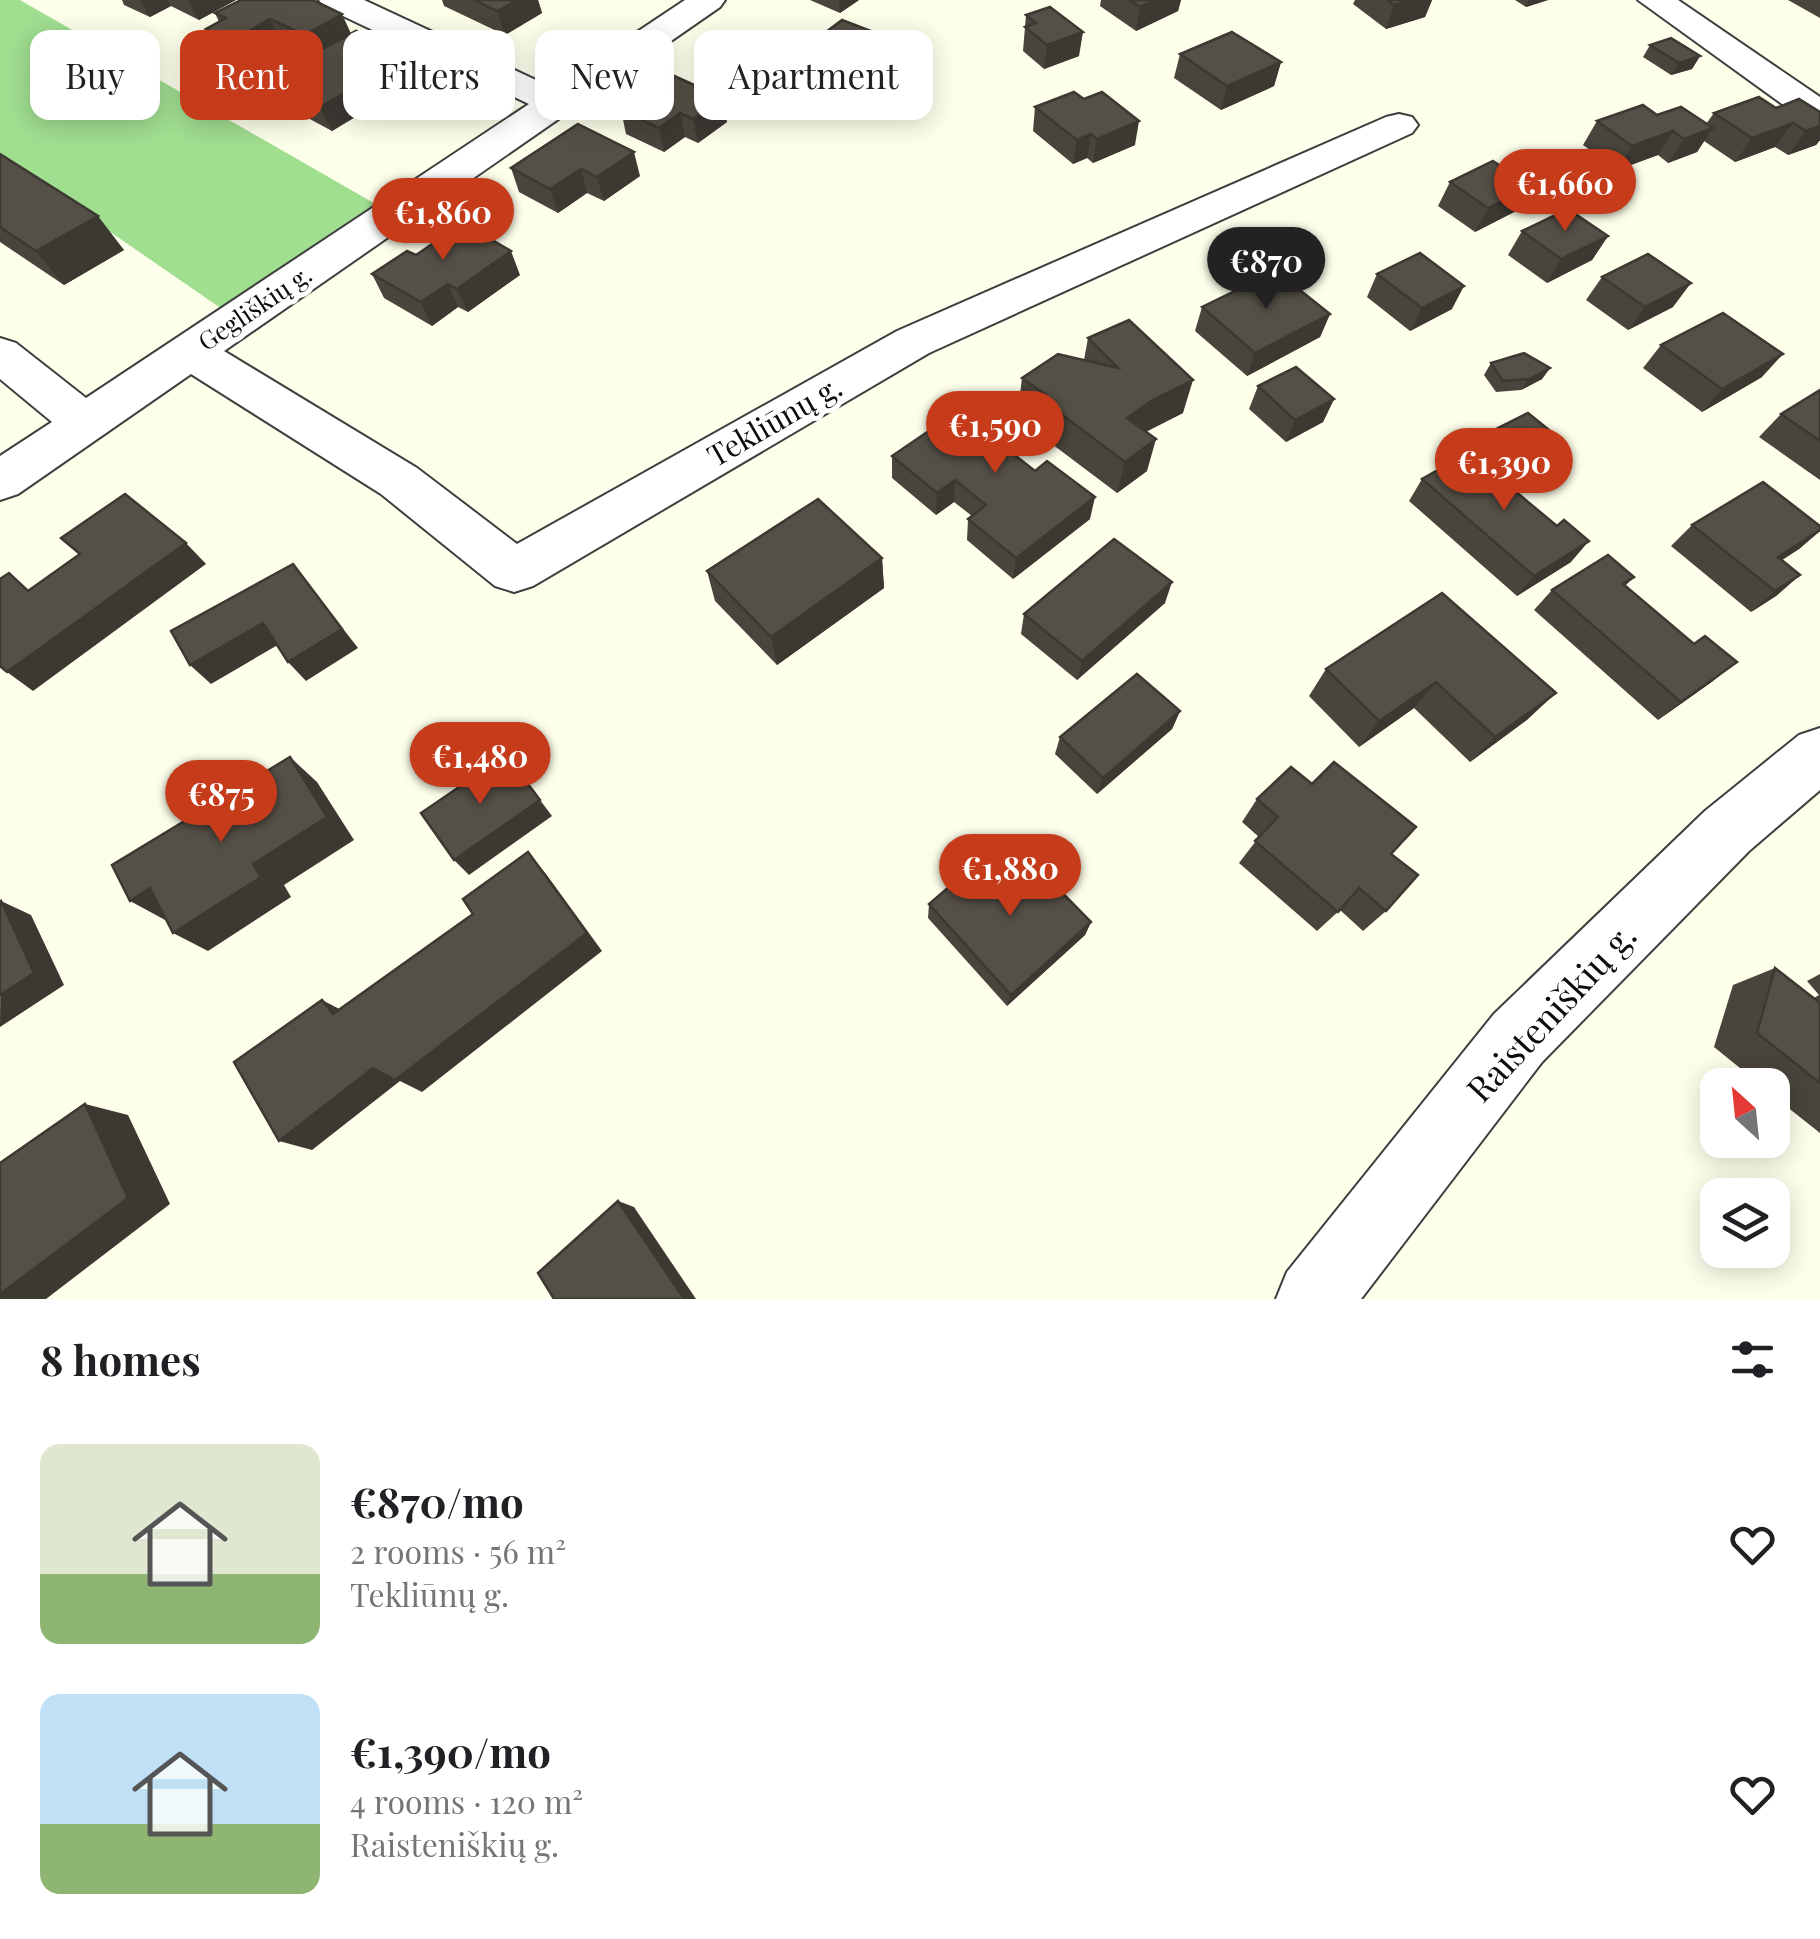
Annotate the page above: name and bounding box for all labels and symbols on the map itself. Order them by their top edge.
pin: €1,660 [1484,149,1646,234]
pin: €1,860 [362,178,524,263]
pin: €870 [1207,227,1325,312]
street label: Gegliškių g. [191,257,317,357]
street label: Tekliūnų g. [699,366,849,475]
pin: €1,590 [914,391,1076,476]
pin: €1,390 [1423,428,1585,513]
pin: €1,480 [399,722,561,807]
pin: €875 [162,760,280,845]
pin: €1,880 [929,834,1091,919]
street label: Raisteniškių g. [1455,912,1645,1111]
north arrow [1700,1068,1790,1158]

